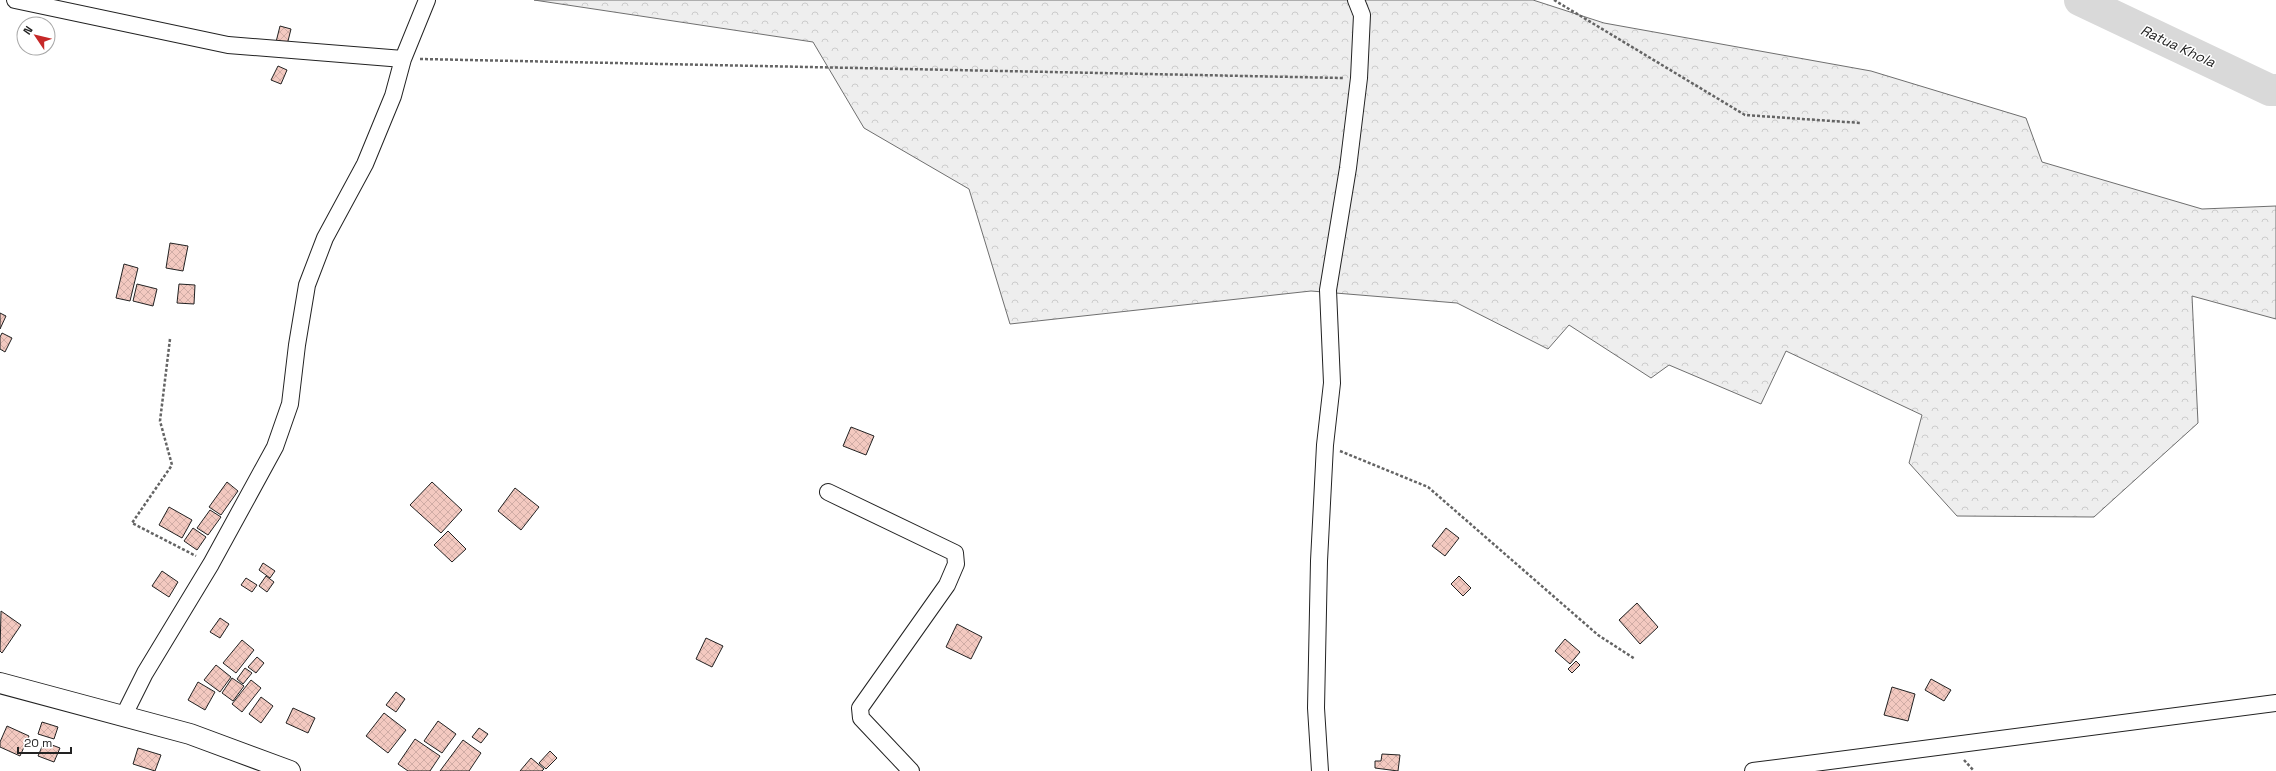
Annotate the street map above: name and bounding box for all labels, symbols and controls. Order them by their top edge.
north arrow [16,16,56,56]
water label: Ratua Khola [2138,21,2219,72]
text: N [20,23,36,37]
scale bar [18,729,71,755]
text: 20 m [24,735,52,751]

